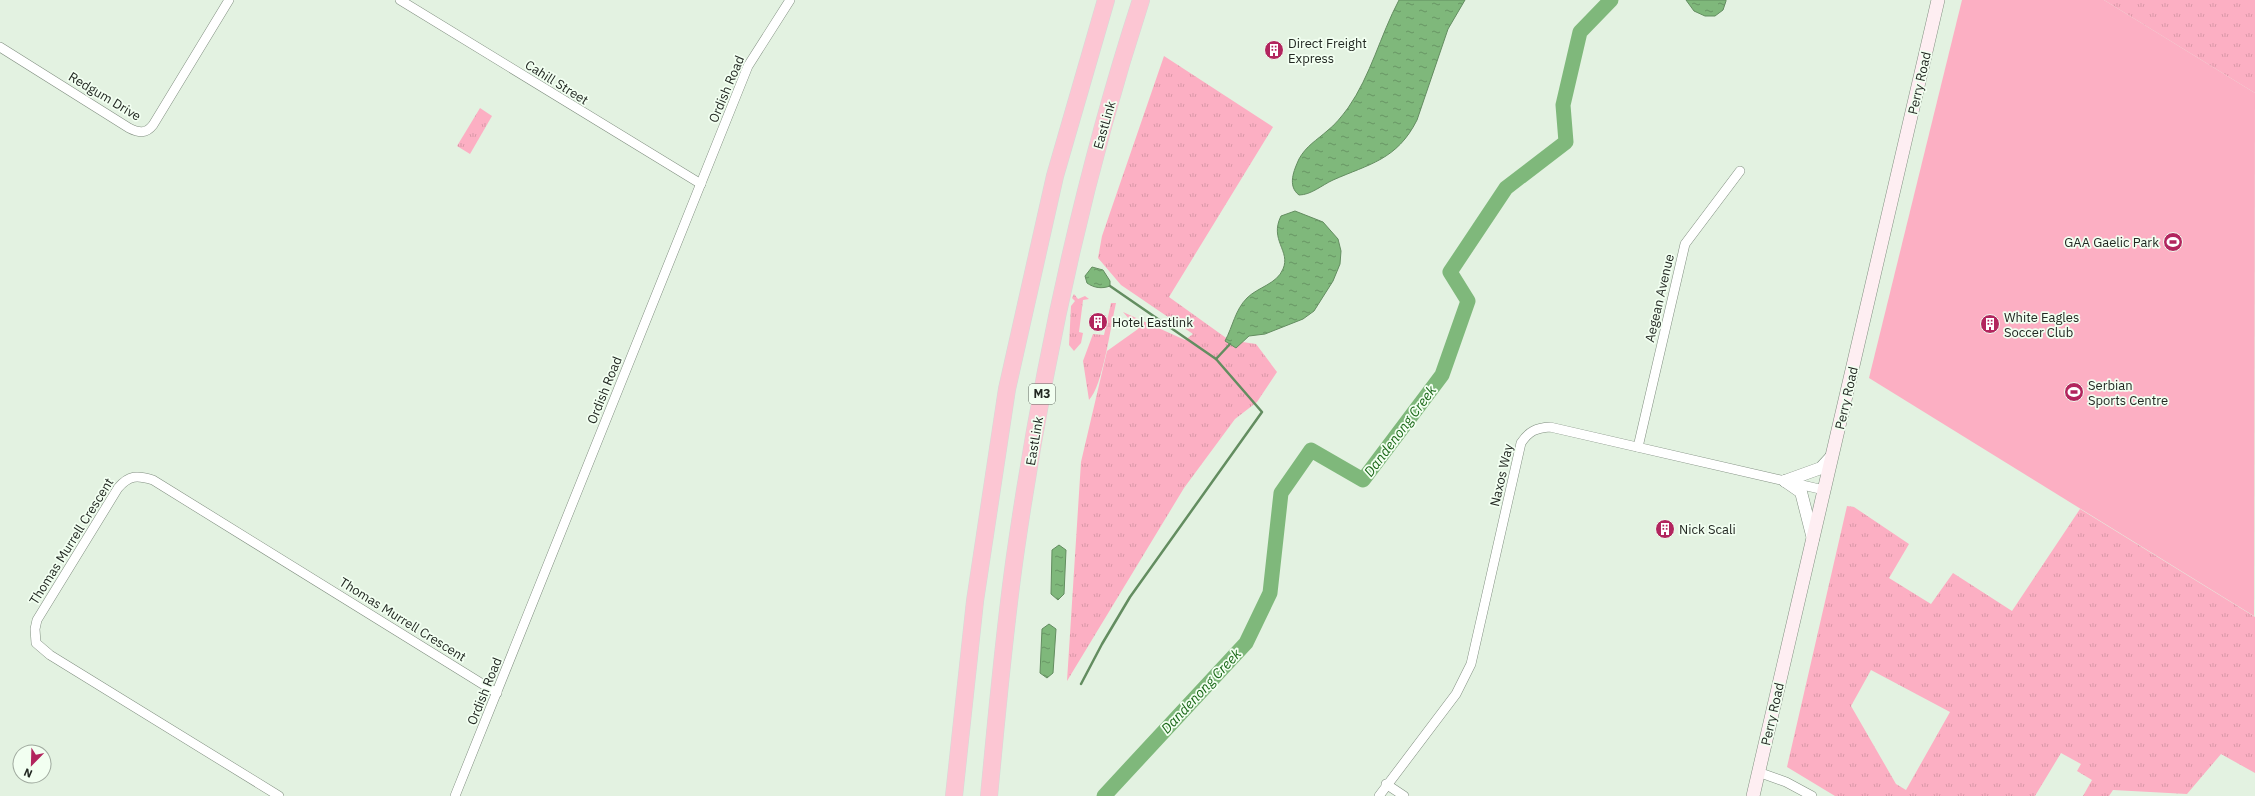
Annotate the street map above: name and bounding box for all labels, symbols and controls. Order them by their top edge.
place label: Direct Freight Express [1288,35,1367,67]
building icon: Direct Freight Express [1263,39,1285,61]
street label: Perry Road [1904,50,1935,116]
street label: Ordish Road [705,53,748,125]
street label: Cahill Street [522,56,592,109]
street label: Redgum Drive [65,68,144,125]
street label: EastLink [1090,99,1119,151]
sports icon: GAA Gaelic Park [2162,231,2184,253]
place label: GAA Gaelic Park [2064,234,2159,251]
street label: Aegean Avenue [1641,252,1678,344]
place label: White Eagles Soccer Club [2004,309,2079,341]
building icon: Hotel Eastlink [1087,311,1109,333]
building icon: White Eagles Soccer Club [1979,313,2001,335]
place label: Hotel Eastlink [1112,314,1193,331]
street label: Ordish Road [583,354,626,426]
street label: Perry Road [1831,365,1862,431]
place label: Serbian Sports Centre [2088,377,2168,409]
water label: Dandenong Creek [1360,381,1441,480]
sports icon: Serbian Sports Centre [2063,381,2085,403]
road number: M3 [1029,384,1055,404]
street label: EastLink [1022,415,1047,467]
street label: Naxos Way [1486,441,1517,508]
street label: Thomas Murrell Crescent [25,475,117,608]
building icon: Nick Scali [1654,518,1676,540]
place label: Nick Scali [1679,521,1736,538]
street label: Thomas Murrell Crescent [336,573,469,665]
water label: Dandenong Creek [1157,644,1245,737]
street label: Ordish Road [463,655,506,727]
street label: Perry Road [1757,681,1788,747]
north arrow [12,744,52,784]
text: N [22,765,34,781]

